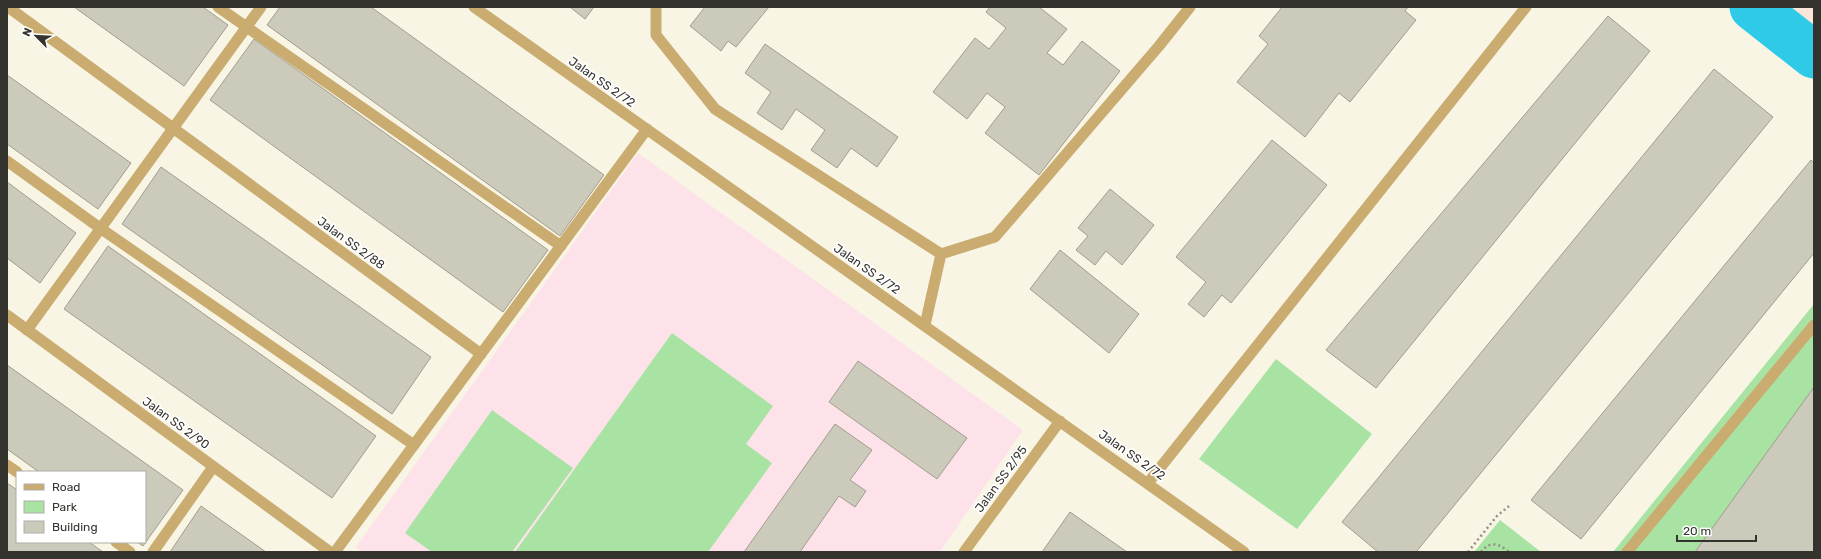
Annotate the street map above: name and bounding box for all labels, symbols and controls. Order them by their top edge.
north arrow [16,16,56,56]
text: N [20,26,35,38]
street label: Jalan SS 2/72 [566,54,638,110]
street label: Jalan SS 2/88 [315,214,387,272]
street label: Jalan SS 2/72 [831,241,903,297]
street label: Jalan SS 2/90 [140,394,212,452]
street label: Jalan SS 2/72 [1096,427,1168,483]
street label: Jalan SS 2/95 [972,443,1030,515]
legend [16,471,146,543]
text: Road [52,480,80,494]
text: Park [52,500,78,514]
scale bar [1677,517,1756,543]
text: Building [52,520,98,534]
text: 20 m [1683,524,1711,538]

